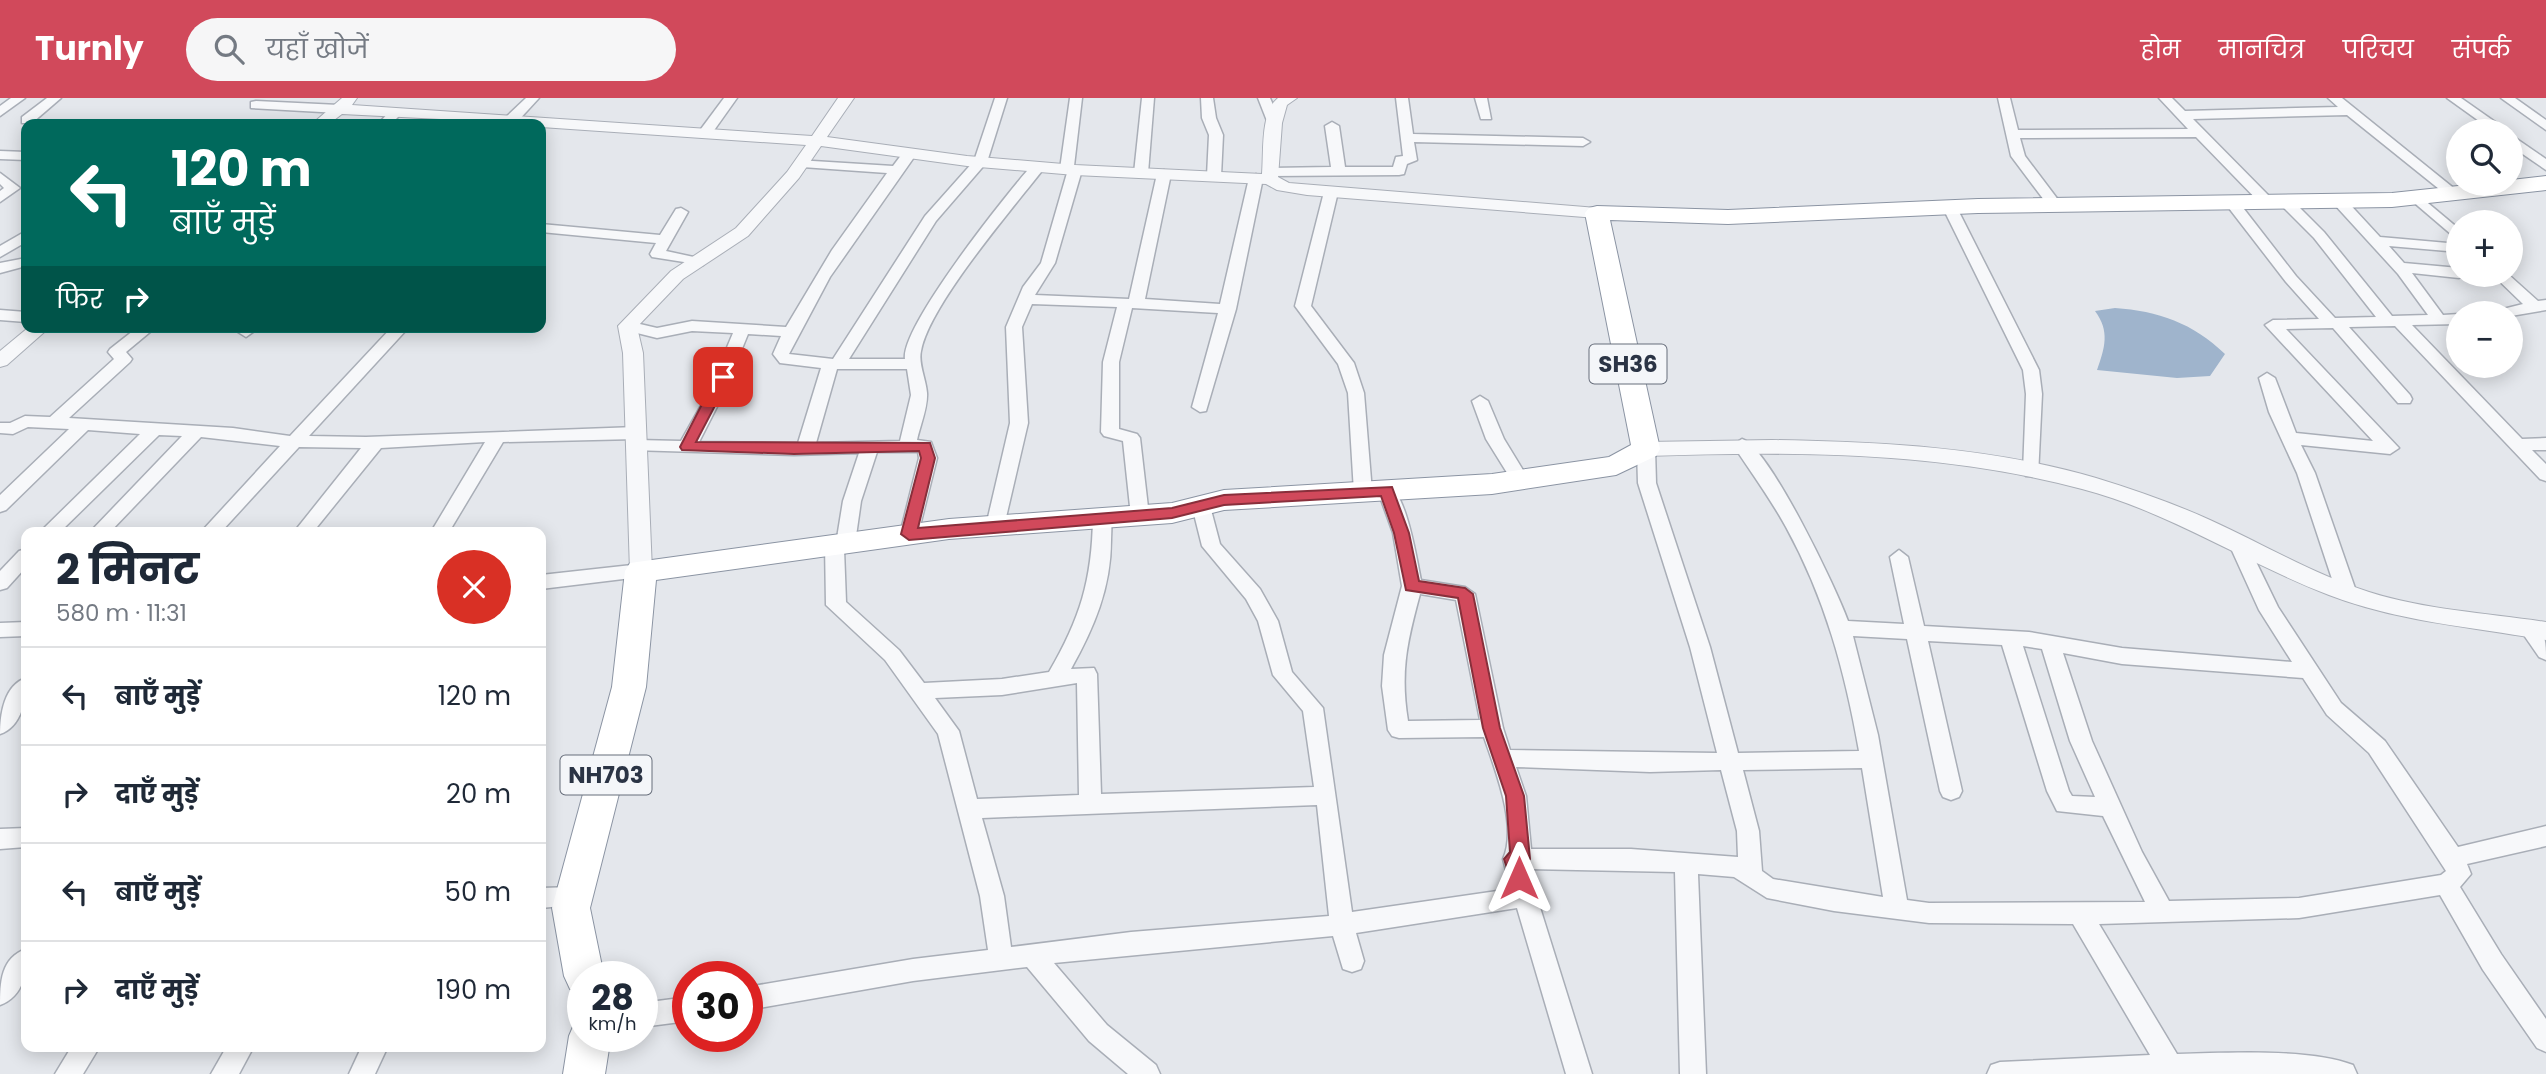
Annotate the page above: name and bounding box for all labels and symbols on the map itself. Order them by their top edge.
road number: SH36 [1590,344,1666,384]
pin [693,347,753,407]
road number: NH703 [560,755,652,794]
position arrow [1482,841,1556,915]
speed limit sign: 30 [672,961,763,1052]

